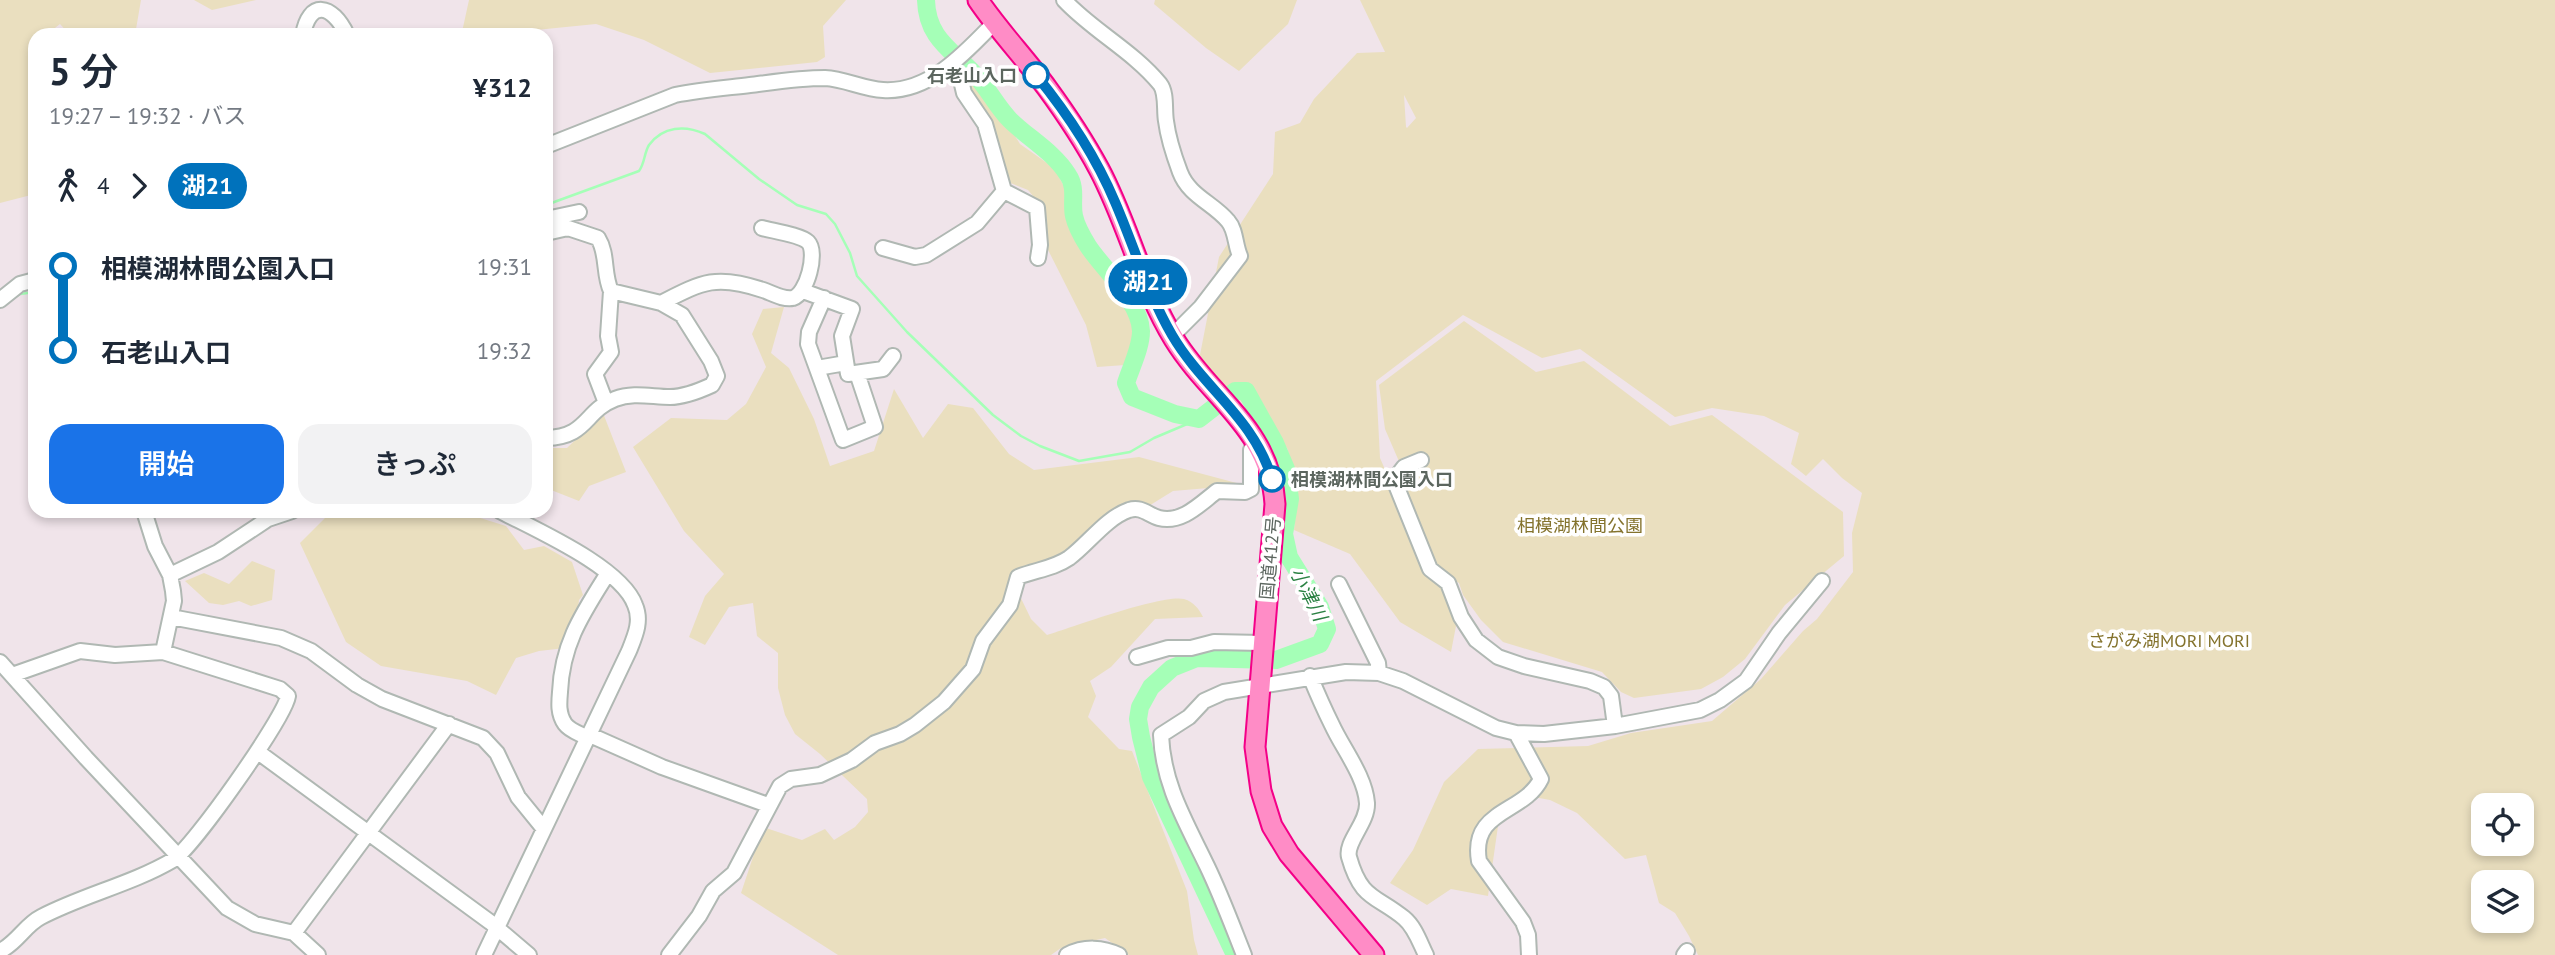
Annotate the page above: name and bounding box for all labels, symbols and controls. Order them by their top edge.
text: 5 分 [49,46,118,95]
marker: 石老山入口 [1023,62,1049,88]
place label: 石老山入口 [927,64,1017,87]
text: ¥312 [473,71,532,104]
text: 19:27 – 19:32 · バス [49,101,246,130]
icon: walk [49,167,87,205]
icon: forward [120,167,158,205]
text: 湖21 [182,170,233,201]
text: 4 [97,171,110,200]
text: 相模湖林間公園入口 [101,252,335,285]
text: 19:31 [477,252,532,281]
line badge: 湖21 [1108,259,1188,305]
text: 湖21 [1122,266,1174,297]
text: 石老山入口 [101,336,231,369]
text: 19:32 [477,336,532,365]
button: 開始 [49,424,284,504]
button: きっぷ [298,424,532,504]
marker: 相模湖林間公園入口 [1259,466,1285,492]
place label: 相模湖林間公園入口 [1291,468,1453,491]
park label: 相模湖林間公園 [1517,514,1643,537]
street label: 国道412号 [1255,515,1285,601]
water label: 小津川 [1285,563,1334,627]
park label: さがみ湖MORI MORI [2088,629,2250,652]
map controls [2471,793,2534,933]
button: locate [2471,793,2534,856]
button: layers [2471,870,2534,933]

